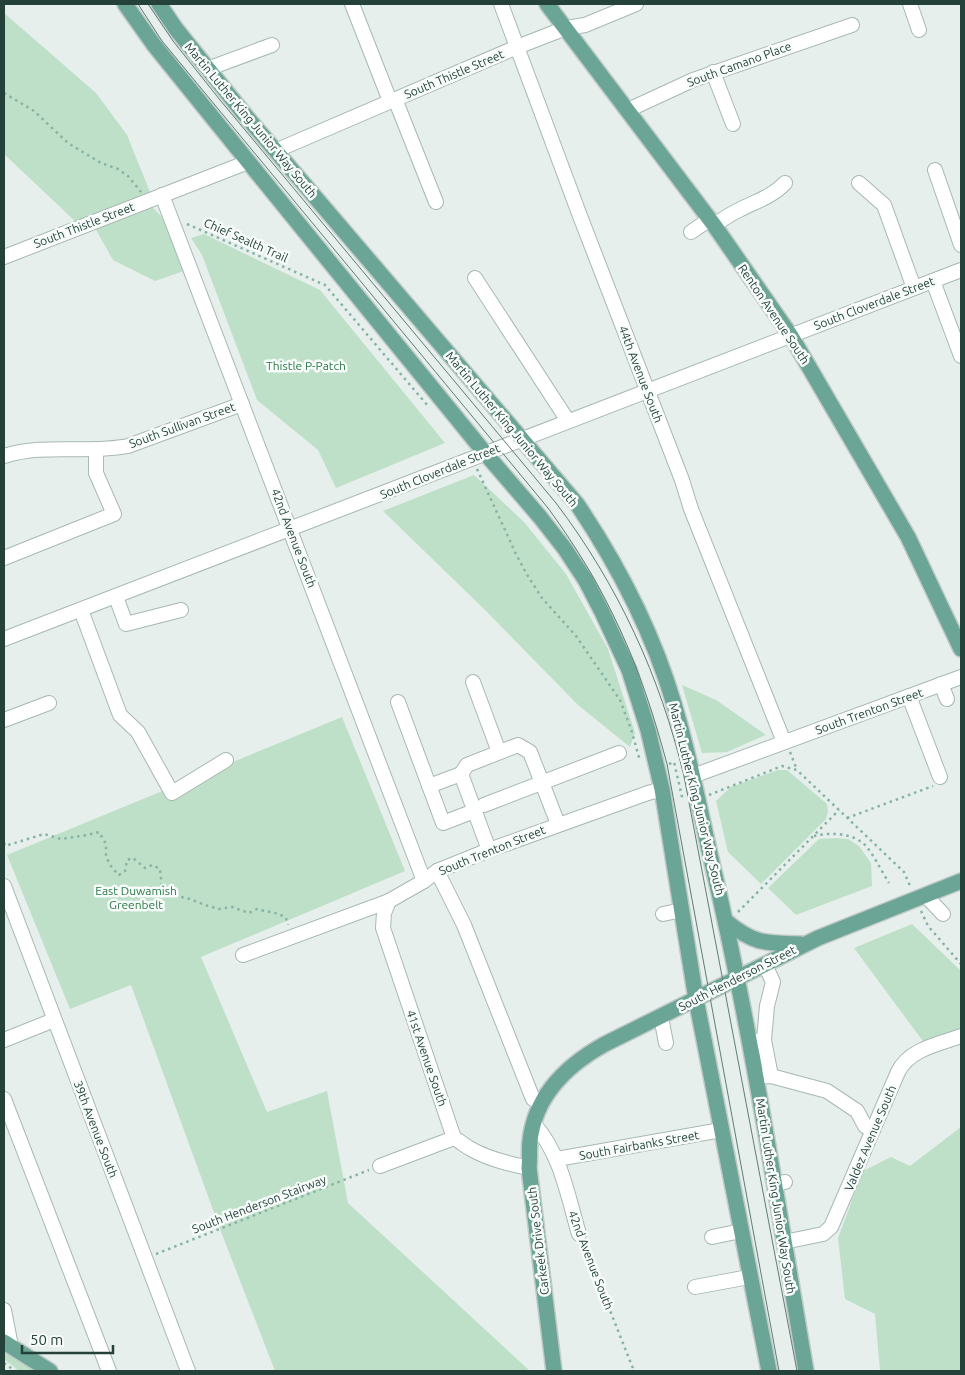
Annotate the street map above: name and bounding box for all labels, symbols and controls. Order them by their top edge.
street label: South Camano Place [685,39,793,89]
street label: Martin Luther King Junior Way South [182,40,320,200]
street label: South Thistle Street [402,47,506,101]
street label: South Thistle Street [32,200,136,250]
street label: Chief Sealth Trail [202,216,290,264]
street label: Renton Avenue South [736,262,812,366]
street label: South Cloverdale Street [812,274,936,332]
street label: 44th Avenue South [617,324,665,424]
street label: Martin Luther King Junior Way South [443,349,581,509]
park label: Thistle P-Patch [266,359,346,372]
street label: South Sullivan Street [127,400,237,450]
street label: South Cloverdale Street [378,441,502,501]
street label: 42nd Avenue South [269,487,319,589]
street label: South Trenton Street [813,685,925,737]
street label: Martin Luther King Junior Way South [667,701,727,897]
street label: South Trenton Street [437,823,547,877]
park label: East Duwamish Greenbelt [95,884,177,911]
street label: South Henderson Street [676,943,798,1013]
street label: 41st Avenue South [404,1008,450,1108]
street label: 39th Avenue South [72,1079,120,1179]
street label: Valdez Avenue South [842,1083,898,1193]
street label: Martin Luther King Junior Way South [754,1097,798,1295]
street label: South Fairbanks Street [578,1128,700,1162]
street label: South Henderson Stairway [190,1172,328,1236]
street label: Carkeek Drive South [525,1186,551,1296]
street label: 42nd Avenue South [566,1209,616,1311]
scale bar [22,1322,114,1354]
text: 50 m [30,1331,63,1348]

